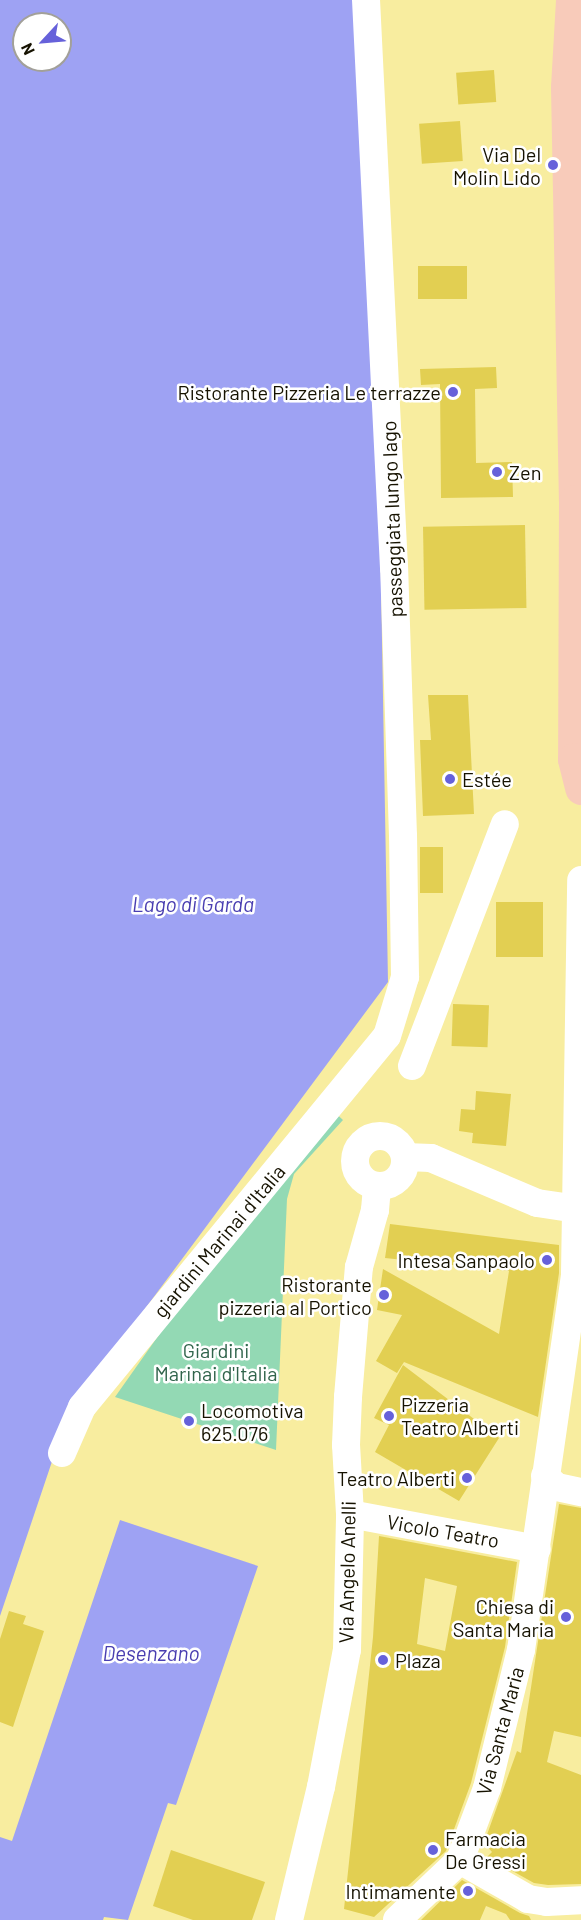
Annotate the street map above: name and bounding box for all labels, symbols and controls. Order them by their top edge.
north arrow [12,12,72,72]
text: N [16,40,38,58]
place label: Via Del Molin Lido [453,142,541,189]
marker: Via Del Molin Lido [546,158,560,172]
place label: Ristorante Pizzeria Le terrazze [177,380,441,404]
marker: Ristorante Pizzeria Le terrazze [446,385,460,399]
street label: passeggiata lungo lago [377,420,407,618]
place label: Zen [509,460,541,484]
marker: Zen [490,465,504,479]
place label: Estée [462,767,512,791]
marker: Estée [443,772,457,786]
water label: Lago di Garda [132,891,254,917]
street label: giardini Marinai d'Italia [148,1160,290,1322]
place label: Intesa Sanpaolo [397,1248,535,1272]
marker: Intesa Sanpaolo [540,1253,554,1267]
place label: Ristorante pizzeria al Portico [218,1272,372,1319]
marker: Ristorante pizzeria al Portico [377,1288,391,1302]
park label: Giardini Marinai d'Italia [154,1339,278,1386]
place label: Pizzeria Teatro Alberti [401,1392,519,1439]
place label: Locomotiva 625.076 [201,1398,304,1445]
marker: Pizzeria Teatro Alberti [382,1409,396,1423]
marker: Locomotiva 625.076 [182,1414,196,1428]
place label: Teatro Alberti [337,1466,455,1490]
marker: Teatro Alberti [460,1471,474,1485]
street label: Via Angelo Anelli [334,1500,360,1644]
street label: Vicolo Teatro [385,1509,501,1553]
place label: Chiesa di Santa Maria [453,1594,554,1641]
marker: Chiesa di Santa Maria [559,1610,573,1624]
water label: Desenzano [102,1640,200,1666]
place label: Plaza [395,1648,441,1672]
marker: Plaza [376,1653,390,1667]
street label: Via Santa Maria [471,1664,529,1798]
place label: Farmacia De Gressi [445,1826,526,1873]
marker: Farmacia De Gressi [426,1843,440,1857]
place label: Intimamente [345,1879,456,1903]
marker: Intimamente [461,1884,475,1898]

